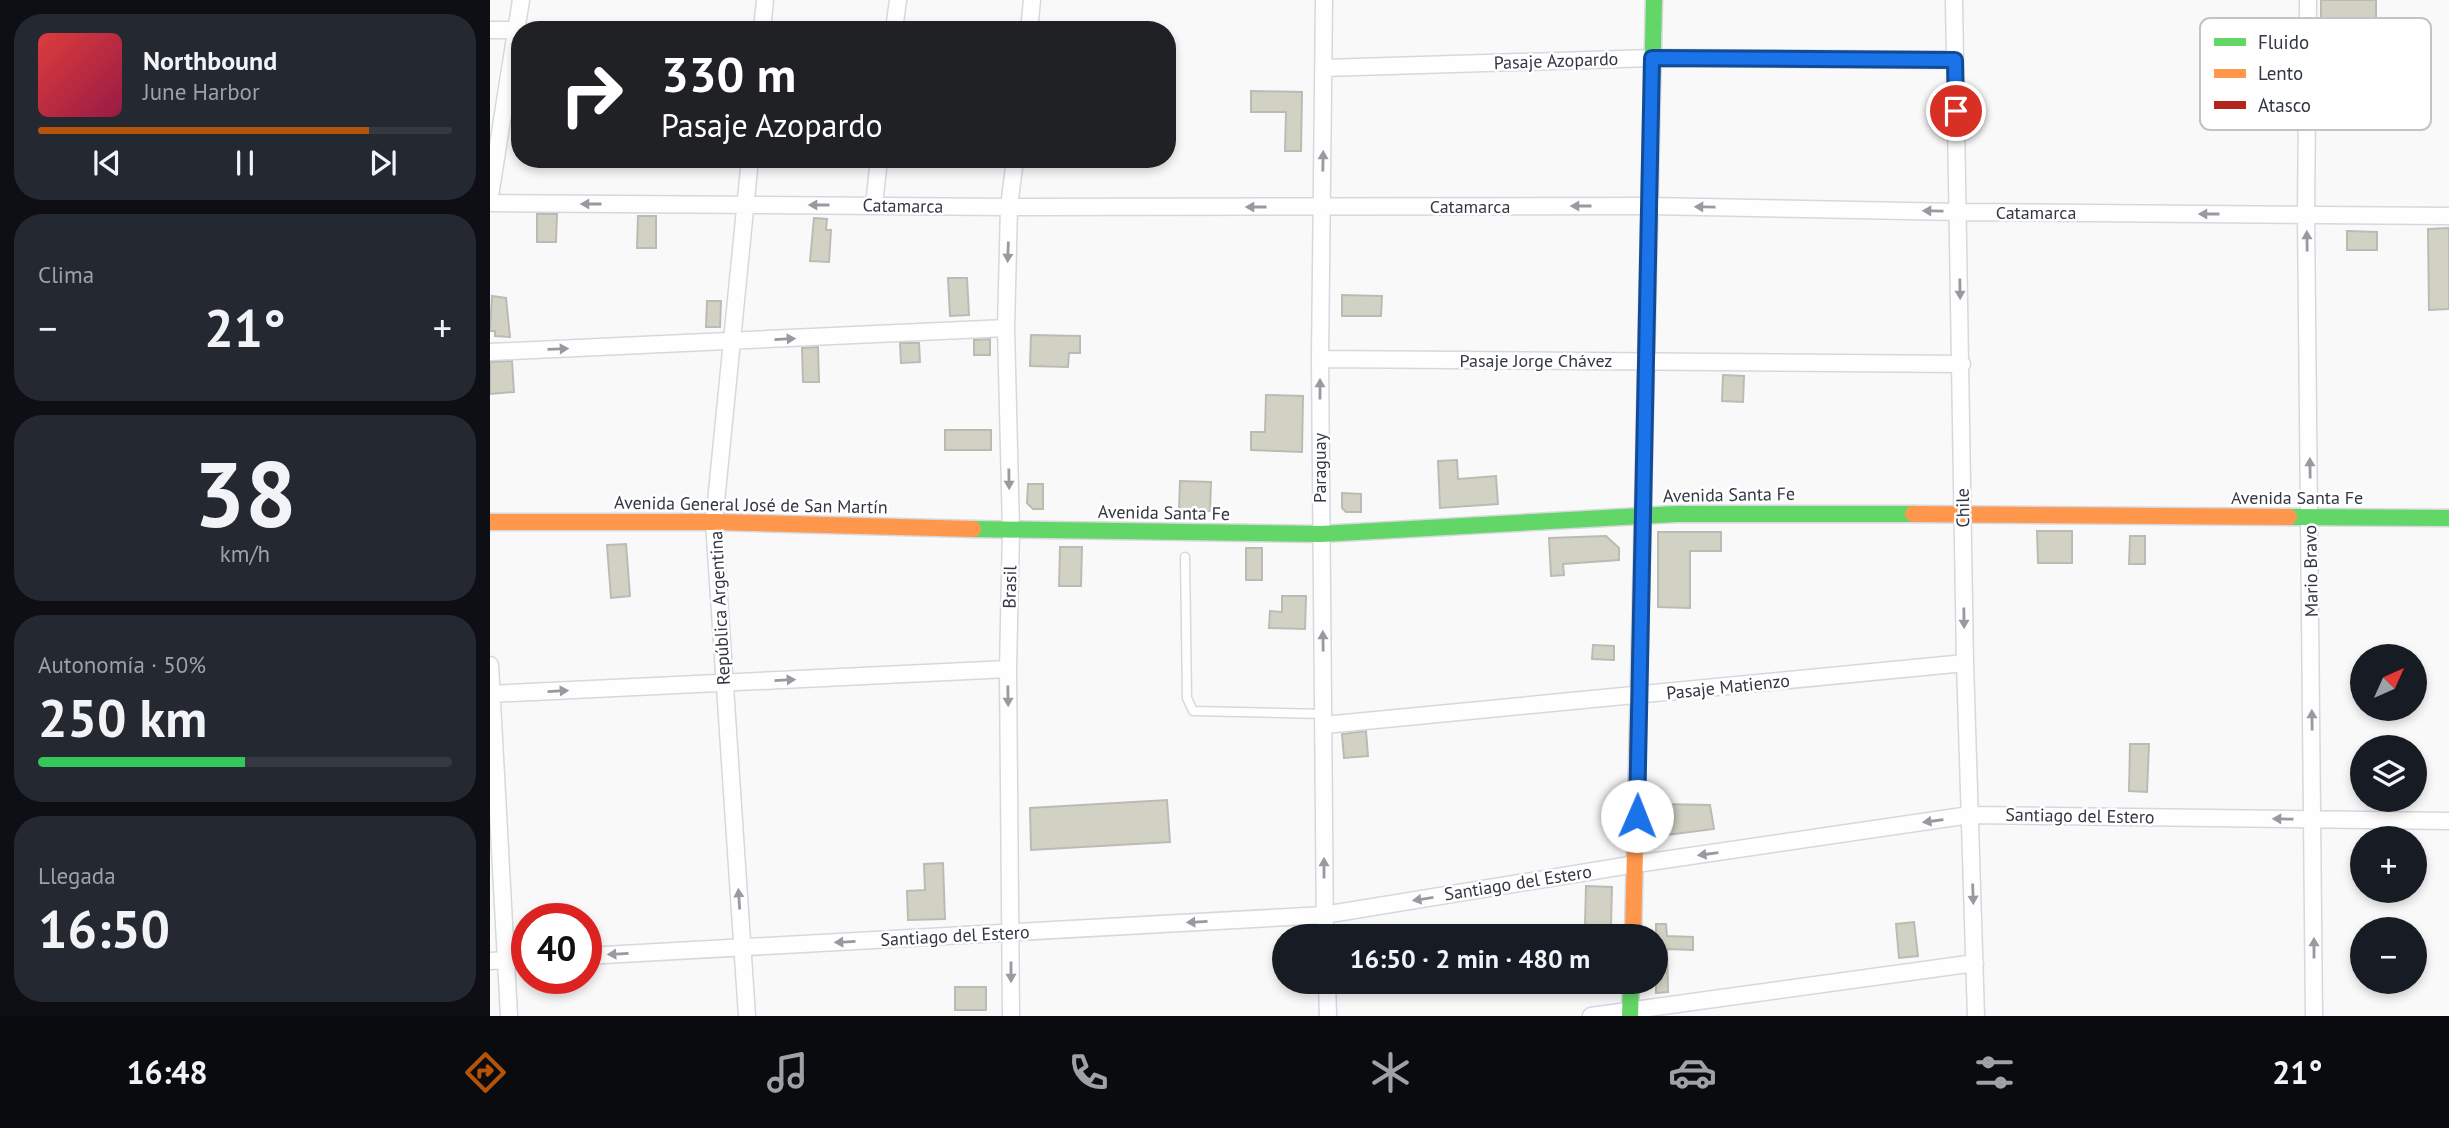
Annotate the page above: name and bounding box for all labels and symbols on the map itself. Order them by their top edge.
legend [2200,18,2431,130]
text: Fluido [2258,30,2309,54]
street label: Pasaje Azopardo [1493,47,1619,74]
text: Lento [2258,61,2303,85]
pin [1926,81,1986,141]
text: Atasco [2258,93,2311,117]
one-way arrow [1317,150,1329,172]
street label: Catamarca [862,193,944,218]
street label: Catamarca [1430,195,1510,218]
one-way arrow [580,198,602,210]
one-way arrow [807,199,829,211]
one-way arrow [1570,200,1592,212]
one-way arrow [1245,201,1267,213]
one-way arrow [1694,201,1716,213]
street label: Catamarca [1996,201,2076,224]
one-way arrow [1922,206,1944,217]
one-way arrow [2198,208,2220,220]
one-way arrow [2301,230,2313,252]
one-way arrow [1002,241,1014,263]
one-way arrow [1955,278,1966,300]
one-way arrow [775,334,797,345]
one-way arrow [547,343,569,354]
street label: Pasaje Jorge Chávez [1460,349,1612,372]
one-way arrow [1314,377,1326,399]
street label: Paraguay [1308,432,1331,503]
one-way arrow [2304,457,2316,479]
one-way arrow [1004,468,1015,490]
street label: Avenida Santa Fe [1663,482,1795,507]
street label: Avenida Santa Fe [2231,486,2363,509]
street label: Chile [1951,488,1974,528]
street label: Avenida General José de San Martín [614,491,888,518]
street label: Avenida Santa Fe [1098,500,1230,525]
street label: Mario Bravo [2298,525,2323,617]
street label: República Argentina [704,530,735,686]
street label: Brasil [998,564,1021,609]
one-way arrow [1959,607,1970,629]
one-way arrow [1317,629,1329,651]
north arrow [2350,644,2427,721]
street label: Pasaje Matienzo [1665,669,1791,704]
one-way arrow [775,674,797,685]
one-way arrow [547,685,569,696]
one-way arrow [1003,685,1014,707]
one-way arrow [2307,709,2318,731]
position arrow [1600,779,1674,853]
street label: Santiago del Estero [2005,803,2155,828]
one-way arrow [2272,813,2294,825]
one-way arrow [1922,815,1944,826]
one-way arrow [1697,848,1719,859]
one-way arrow [1318,857,1330,879]
street label: Santiago del Estero [1442,859,1593,906]
one-way arrow [1967,884,1979,906]
one-way arrow [734,888,745,910]
one-way arrow [1412,894,1434,905]
speed limit sign: 40 [511,903,602,994]
one-way arrow [1186,917,1208,928]
street label: Santiago del Estero [880,920,1030,951]
one-way arrow [834,936,856,947]
one-way arrow [2308,937,2320,959]
one-way arrow [607,949,629,960]
one-way arrow [1005,962,1017,984]

